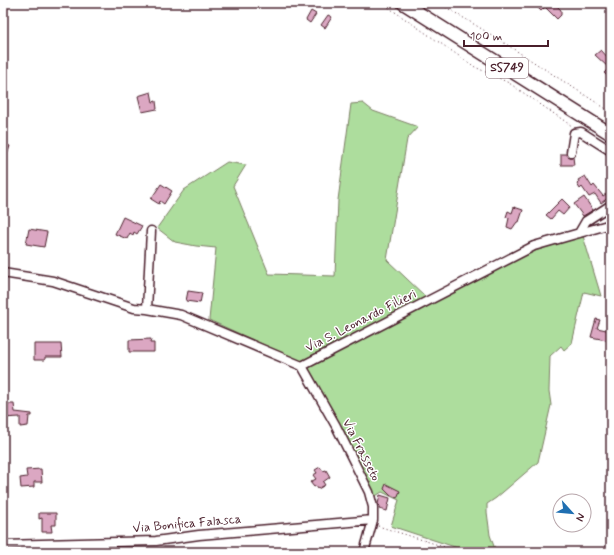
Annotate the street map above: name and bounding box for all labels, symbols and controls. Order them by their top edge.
scale bar [464,22,548,48]
text: 100 m [470,29,502,45]
road number: SS749 [486,58,528,78]
street label: Via S. Leonardo Filieri [303,286,419,356]
street label: Via Frasseto [338,416,384,484]
north arrow [552,493,592,533]
street label: Via Bonifica Falasca [132,511,242,537]
text: N [572,511,588,524]

